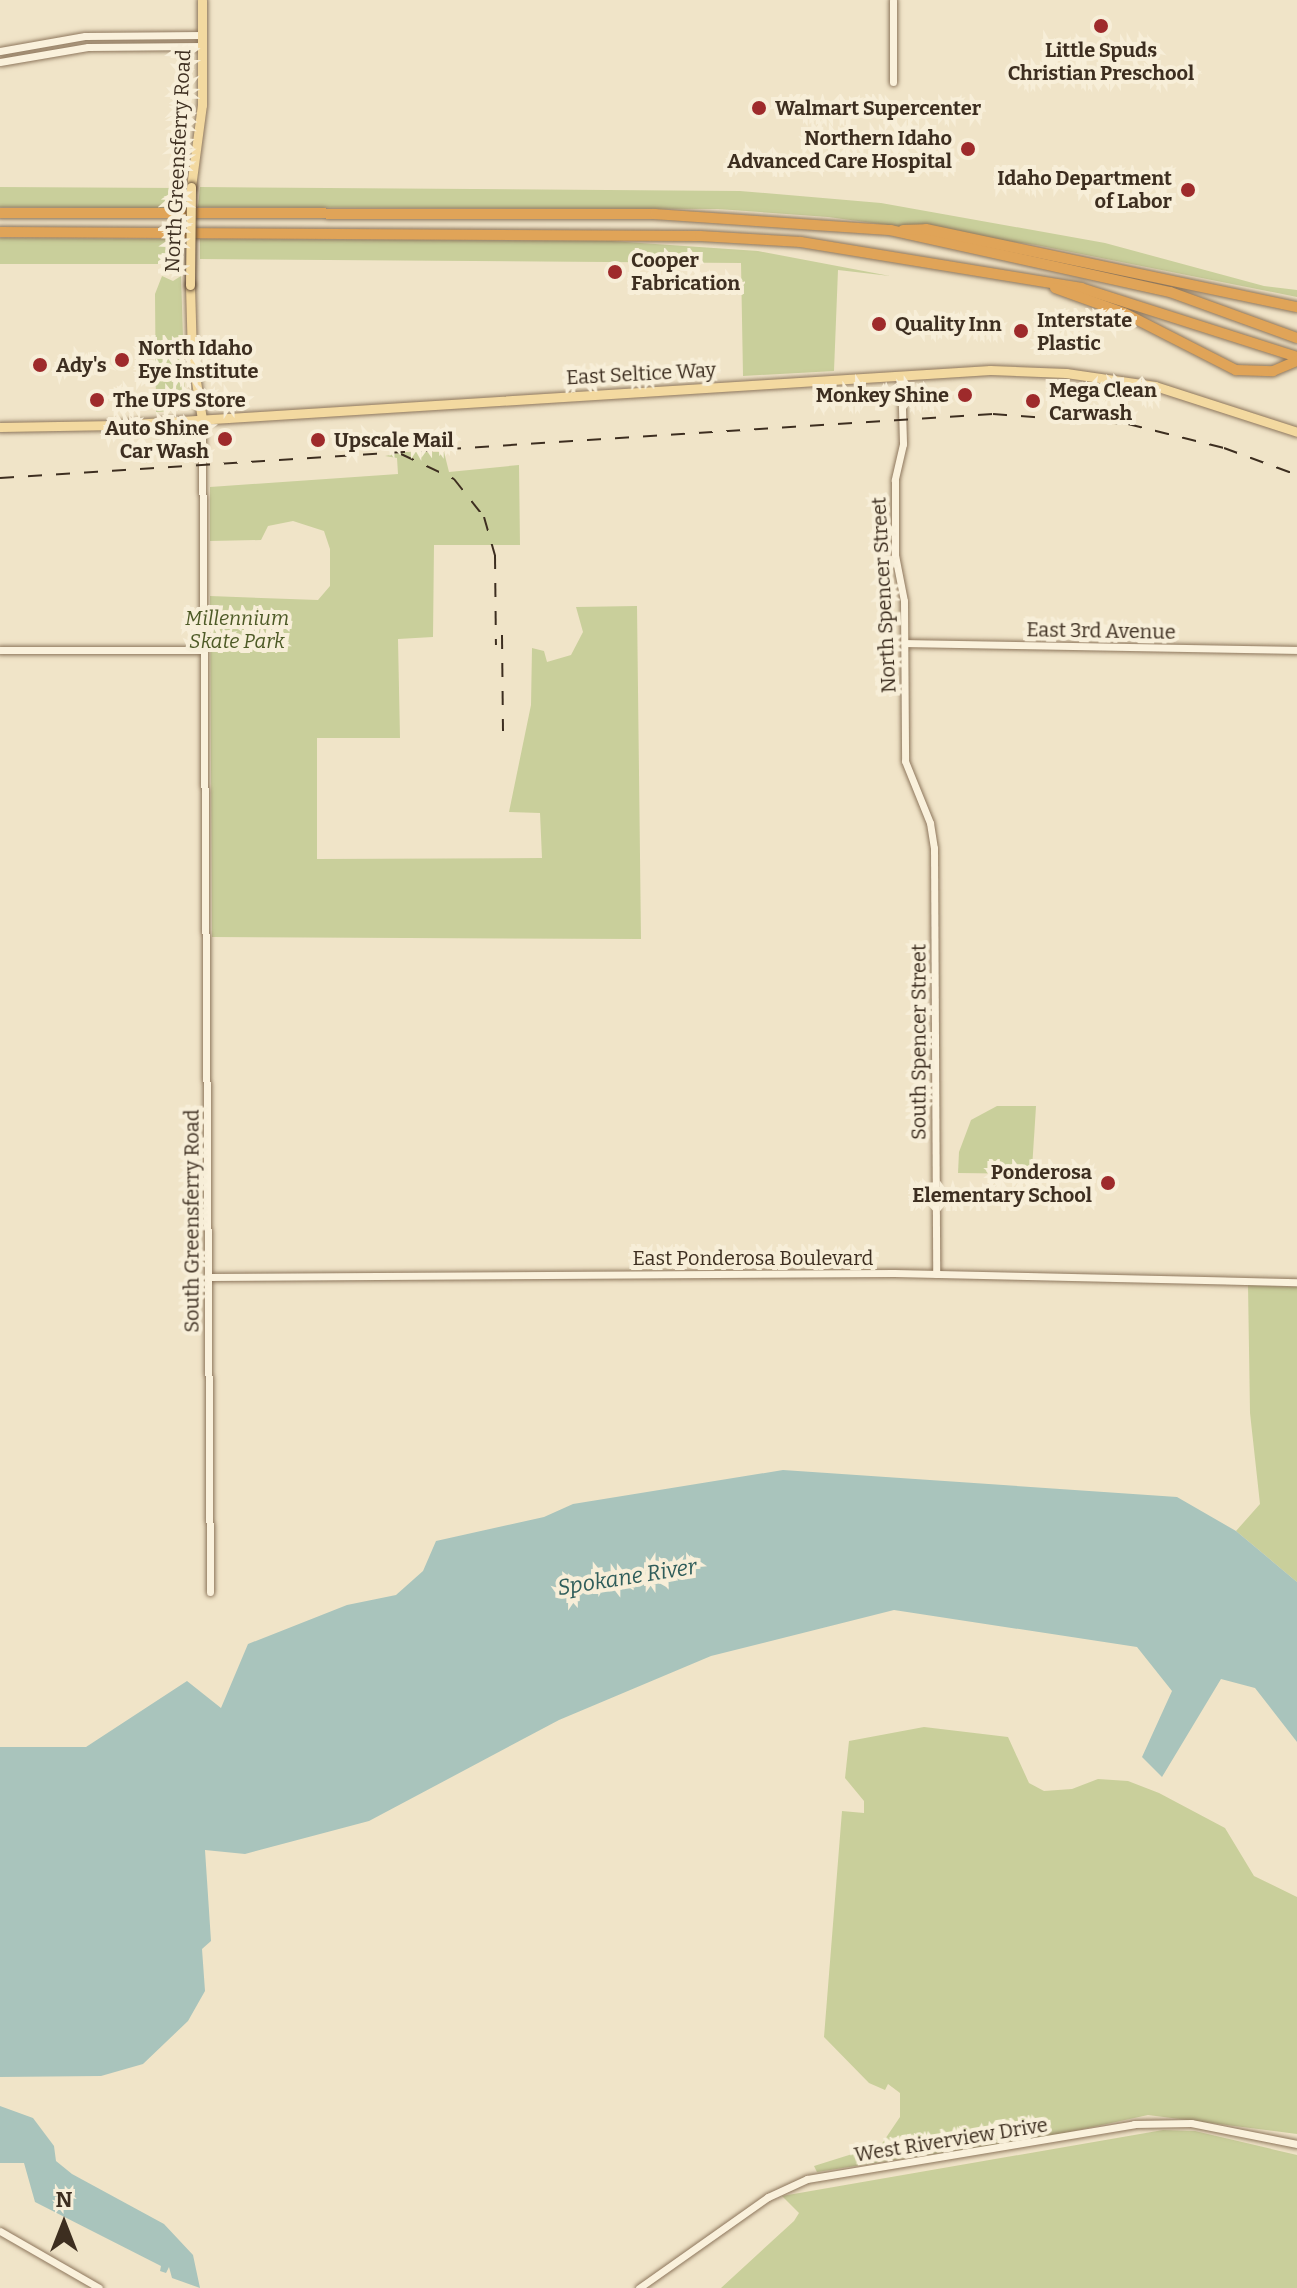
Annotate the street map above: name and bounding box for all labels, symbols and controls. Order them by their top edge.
marker: Little Spuds Christian Preschool [1092,17,1110,35]
place label: Little Spuds Christian Preschool [1008,38,1194,85]
street label: North Greensferry Road [160,49,196,273]
place label: Walmart Supercenter [775,96,981,120]
marker: Walmart Supercenter [750,99,768,117]
place label: Northern Idaho Advanced Care Hospital [727,126,952,173]
marker: Northern Idaho Advanced Care Hospital [959,140,977,158]
place label: Idaho Department of Labor [997,166,1172,213]
marker: Idaho Department of Labor [1179,181,1197,199]
place label: Cooper Fabrication [631,248,740,295]
marker: Cooper Fabrication [606,263,624,281]
place label: Interstate Plastic [1037,308,1132,355]
place label: Quality Inn [895,312,1002,336]
marker: Quality Inn [870,315,888,333]
marker: Interstate Plastic [1012,322,1030,340]
place label: North Idaho Eye Institute [138,336,258,383]
marker: North Idaho Eye Institute [113,351,131,369]
place label: Ady's [56,353,107,377]
marker: Ady's [31,356,49,374]
street label: East Seltice Way [565,358,717,390]
place label: Mega Clean Carwash [1049,378,1157,425]
place label: Monkey Shine [816,383,949,407]
marker: Monkey Shine [956,386,974,404]
place label: The UPS Store [113,388,246,412]
marker: The UPS Store [88,391,106,409]
marker: Mega Clean Carwash [1024,392,1042,410]
place label: Auto Shine Car Wash [105,416,209,463]
place label: Upscale Mail [334,428,454,452]
marker: Auto Shine Car Wash [216,430,234,448]
marker: Upscale Mail [309,431,327,449]
street label: North Spencer Street [867,496,901,694]
park label: Millennium Skate Park [185,606,289,653]
street label: East 3rd Avenue [1026,618,1176,644]
street label: South Spencer Street [907,944,931,1140]
street label: South Greensferry Road [180,1109,204,1333]
place label: Ponderosa Elementary School [912,1160,1092,1207]
marker: Ponderosa Elementary School [1099,1174,1117,1192]
street label: East Ponderosa Boulevard [633,1246,873,1270]
water label: Spokane River [556,1553,698,1601]
street label: West Riverview Drive [853,2113,1049,2167]
north arrow [24,2184,104,2264]
text: N [56,2186,72,2213]

